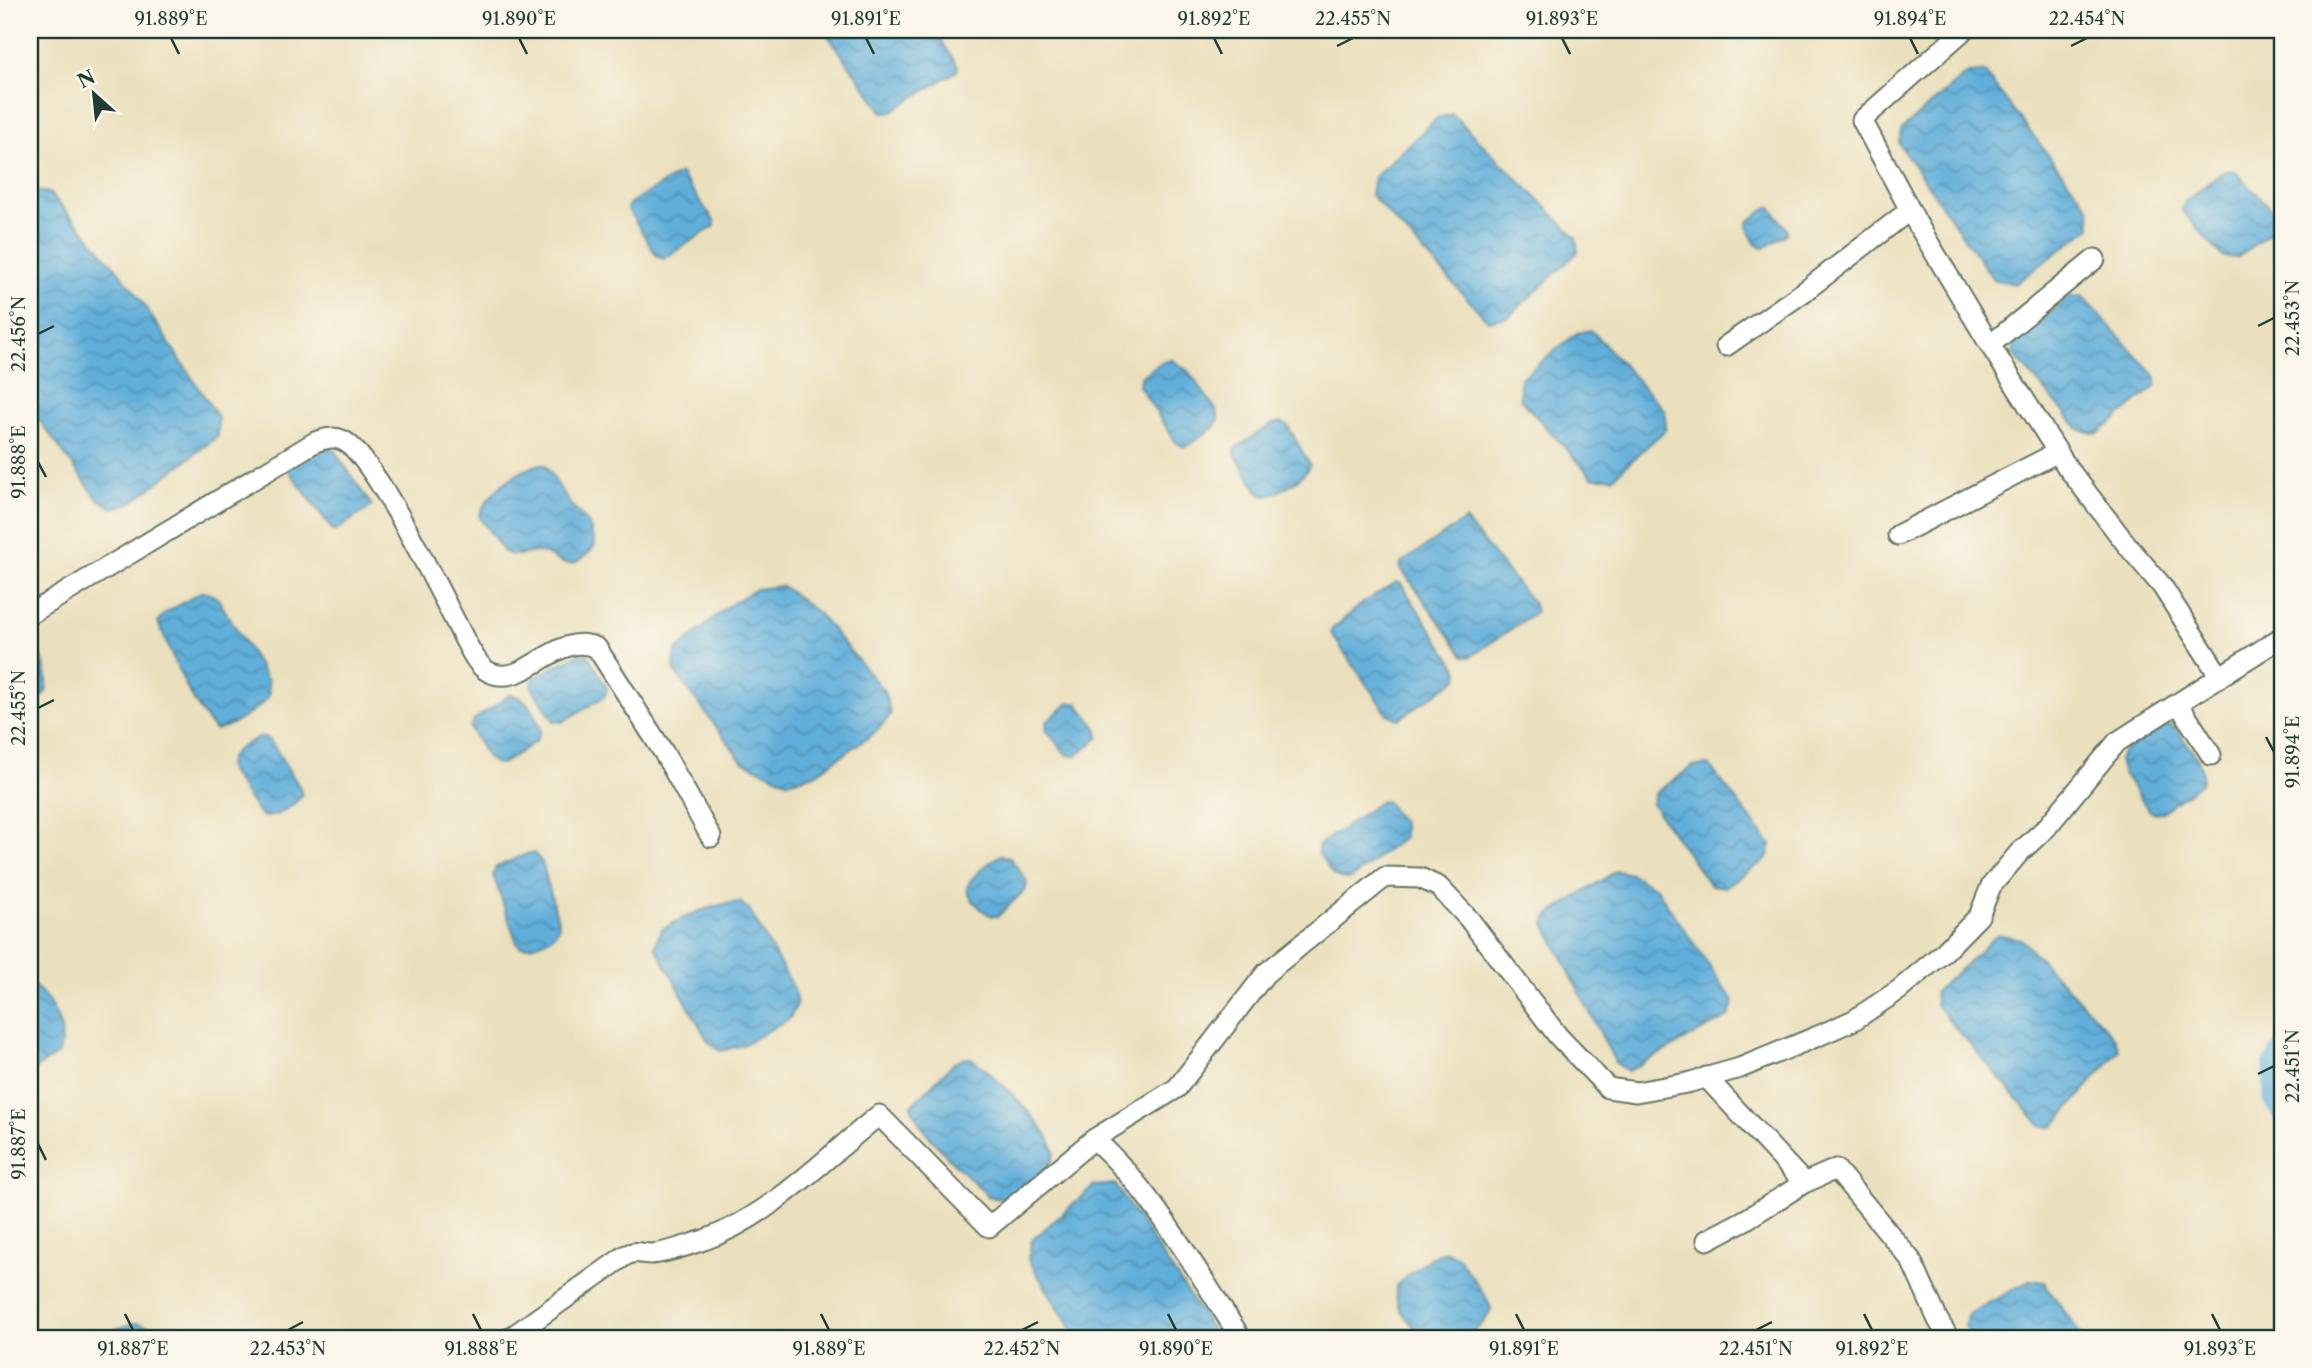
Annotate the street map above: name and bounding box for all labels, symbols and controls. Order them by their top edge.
text: 91.889°E [134,8,208,30]
text: 91.890°E [482,8,556,30]
text: 91.891°E [831,8,901,30]
text: 91.892°E [1178,8,1250,30]
text: 22.455°N [1315,8,1391,30]
text: 91.893°E [1526,8,1598,30]
text: 91.894°E [1874,8,1946,30]
text: 22.454°N [2049,8,2125,30]
north arrow [60,60,130,130]
text: N [74,65,99,93]
text: 22.453°N [2282,280,2304,356]
text: 22.456°N [8,296,30,372]
text: 91.888°E [8,425,30,499]
text: 22.455°N [8,670,30,746]
text: 91.894°E [2282,716,2304,788]
text: 22.451°N [2282,1029,2304,1103]
text: 91.887°E [8,1108,30,1180]
text: 91.887°E [97,1338,169,1360]
text: 22.453°N [250,1338,326,1360]
text: 91.888°E [444,1338,518,1360]
text: 91.889°E [792,1338,866,1360]
text: 22.452°N [984,1338,1061,1360]
text: 91.890°E [1139,1338,1213,1360]
text: 91.891°E [1489,1338,1559,1360]
text: 22.451°N [1719,1338,1793,1360]
text: 91.892°E [1836,1338,1908,1360]
text: 91.893°E [2184,1338,2256,1360]

